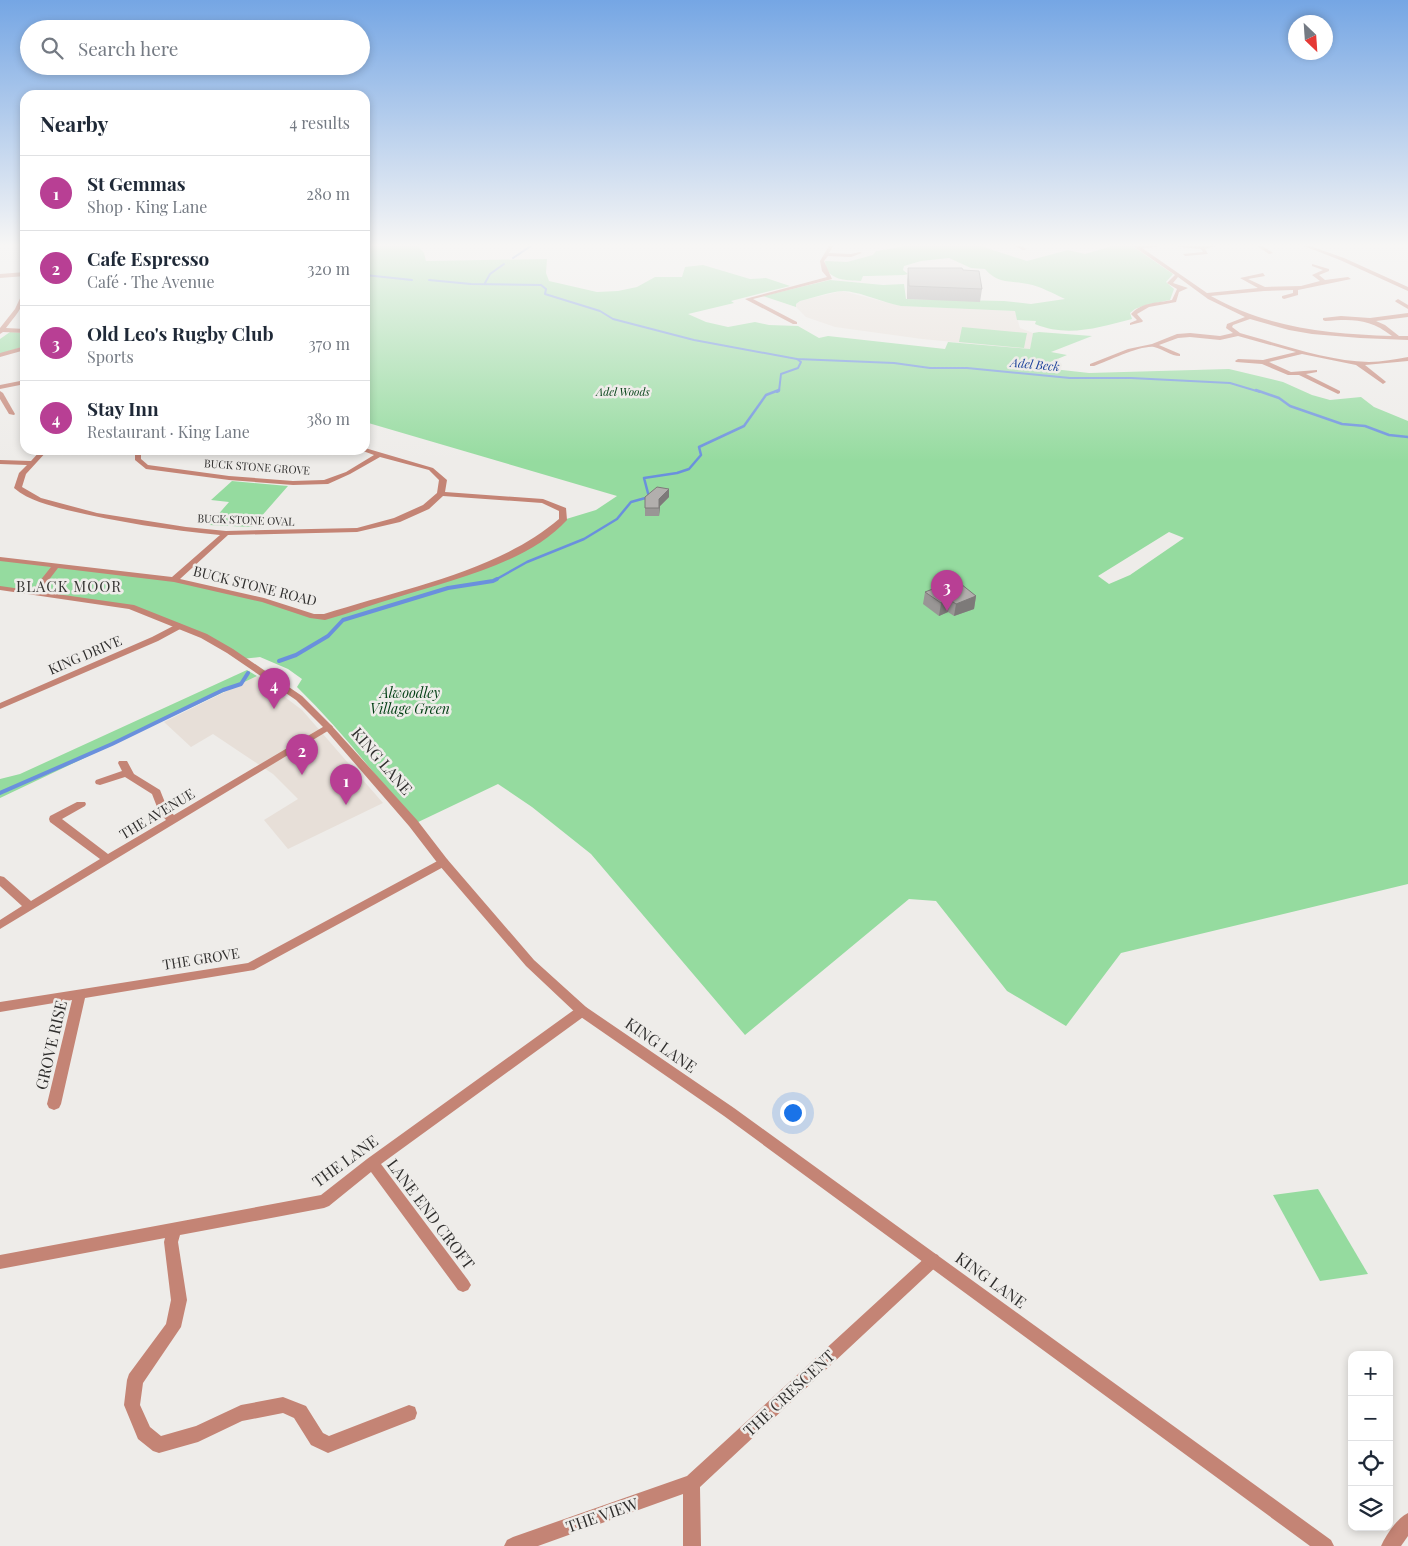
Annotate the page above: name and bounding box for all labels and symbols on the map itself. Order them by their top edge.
north arrow [1288,15,1333,60]
water label: Adel Beck [1008,354,1060,374]
park label: Adel Woods [595,384,650,399]
street label: BUCK STONE GROVE [204,455,311,478]
street label: BUCK STONE OVAL [197,510,295,529]
street label: BUCK STONE ROAD [191,561,319,610]
pin: 3 [931,570,963,611]
district label: BLACK MOOR [16,576,122,596]
street label: KING DRIVE [45,631,125,679]
pin: 4 [258,668,290,709]
park label: Alwoodley Village Green [370,683,450,718]
street label: KING LANE [347,723,417,799]
pin: 2 [286,734,318,775]
pin: 1 [330,764,362,805]
street label: THE AVENUE [116,784,198,843]
street label: THE GROVE [161,943,241,974]
street label: GROVE RISE [30,998,71,1092]
street label: KING LANE [621,1012,701,1077]
your location [780,1100,806,1126]
street label: THE LANE [308,1130,382,1191]
street label: LANE END CROFT [383,1154,480,1273]
street label: KING LANE [952,1247,1031,1312]
street label: THE CRESCENT [739,1345,839,1440]
street label: THE VIEW [563,1492,641,1537]

